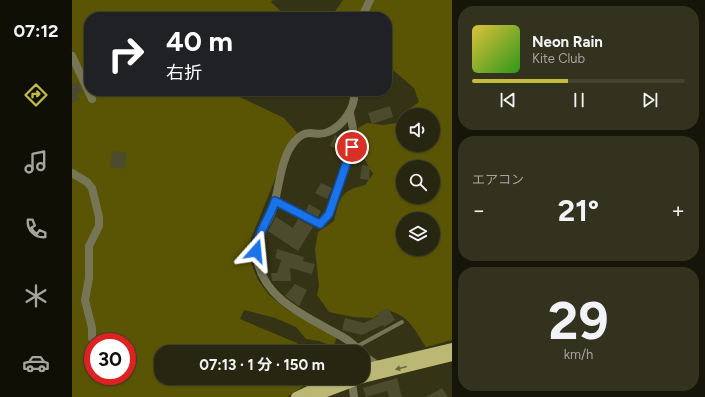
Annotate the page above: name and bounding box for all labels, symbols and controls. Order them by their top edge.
text: 07:12 [13,20,59,42]
text: 40 m [166,24,233,58]
icon: right [100,28,152,80]
text: Neon Rain [532,33,603,51]
text: Kite Club [532,51,585,66]
text: 右折 [166,62,202,84]
icon: directions [22,81,50,109]
icon: previous [497,89,519,111]
icon: pause [568,89,590,111]
icon: next [639,89,661,111]
map controls [396,108,440,256]
button: sound [396,108,440,152]
pin [335,130,369,164]
icon: arrive [341,136,363,158]
icon: music [22,148,50,176]
button: search [396,160,440,204]
text: エアコン [472,172,524,187]
text: 21° [558,192,599,229]
text: − [472,197,486,224]
text: + [671,197,685,224]
button: layers [396,212,440,256]
icon: phone [22,215,50,243]
position arrow [235,230,277,272]
icon: climate [22,282,50,310]
text: 29 [548,290,609,352]
speed limit sign: 30 [84,333,136,385]
text: km/h [564,347,593,362]
icon: car [22,349,50,377]
text: 07:13 · 1 分 · 150 m [199,356,325,374]
one-way arrow [394,365,406,371]

